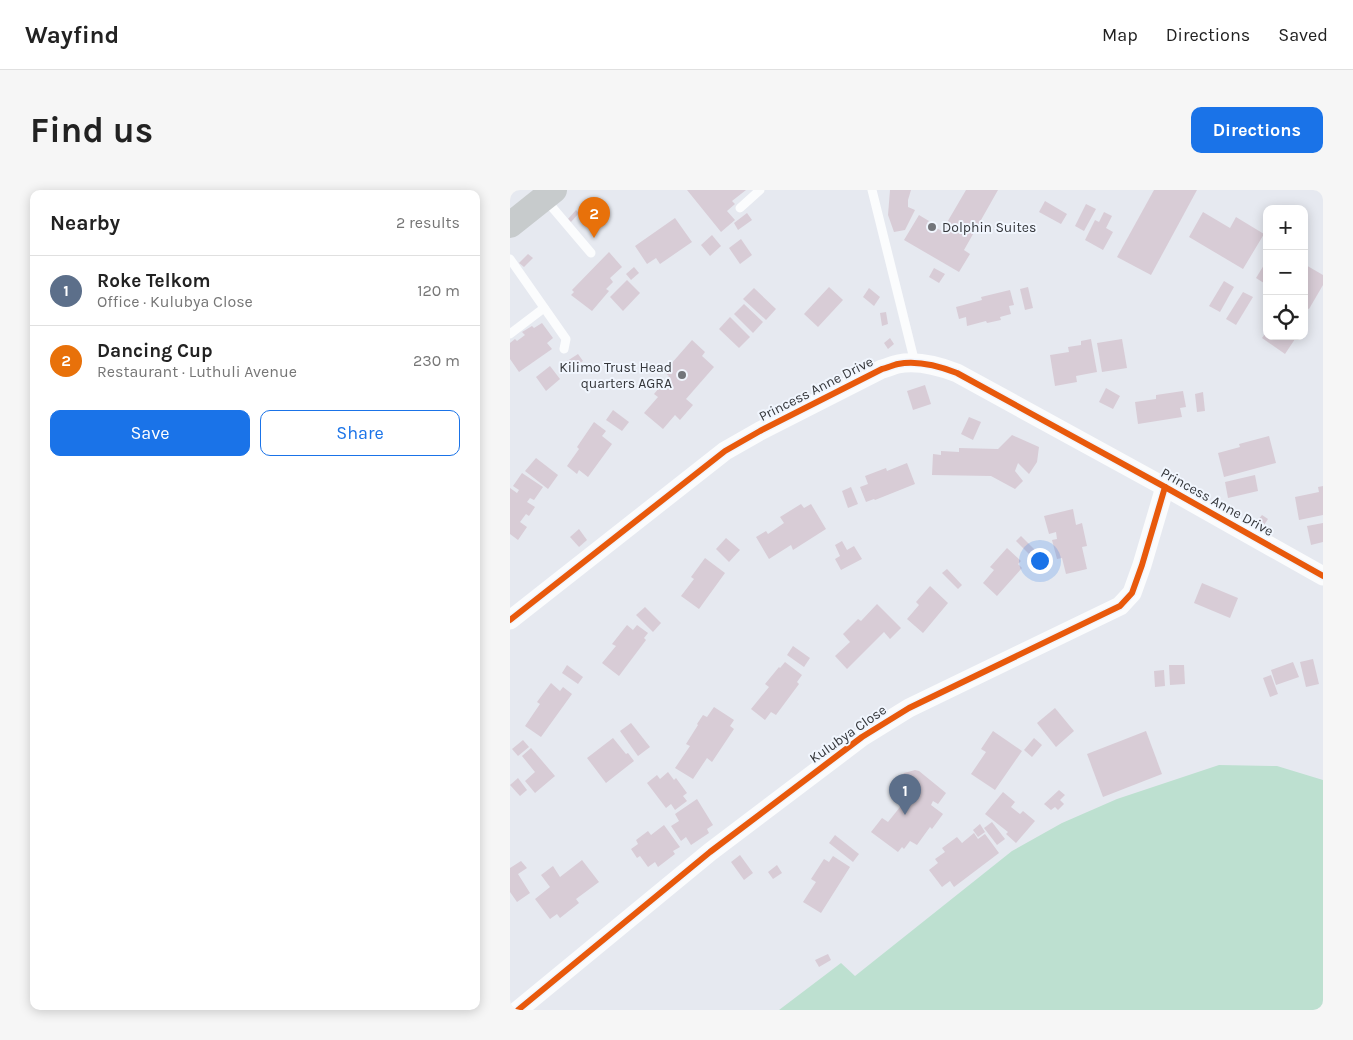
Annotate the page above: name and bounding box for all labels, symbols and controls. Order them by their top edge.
text: Wayfind [25,21,119,49]
text: Map [1102,24,1138,46]
text: Directions [1166,24,1250,46]
text: Saved [1278,24,1328,46]
button: Directions [1191,107,1323,153]
text: Find us [30,110,153,151]
pin: 2 [578,197,610,238]
map controls [1263,205,1308,340]
button: + [1263,205,1308,250]
text: Nearby [50,211,120,235]
text: 2 results [396,213,460,232]
place label: Dolphin Suites [942,219,1036,236]
marker: Dolphin Suites [926,221,938,233]
button: − [1263,250,1308,295]
text: Roke Telkom [97,270,211,292]
text: 1 [63,281,69,300]
text: 120 m [417,281,460,300]
text: Office · Kulubya Close [97,292,253,311]
button: locate [1263,295,1308,340]
text: Dancing Cup [97,340,213,362]
text: 2 [61,351,71,370]
text: 230 m [413,351,460,370]
street label: Princess Anne Drive [756,353,876,425]
place label: Kilimo Trust Head quarters AGRA [559,359,672,392]
text: Restaurant · Luthuli Avenue [97,362,297,381]
marker: Kilimo Trust Head quarters AGRA [676,369,688,381]
button: Save [50,410,250,456]
button: Share [260,410,460,456]
street label: Princess Anne Drive [1158,464,1276,540]
your location [1027,548,1053,574]
street label: Kulubya Close [806,701,890,767]
pin: 1 [889,774,921,815]

